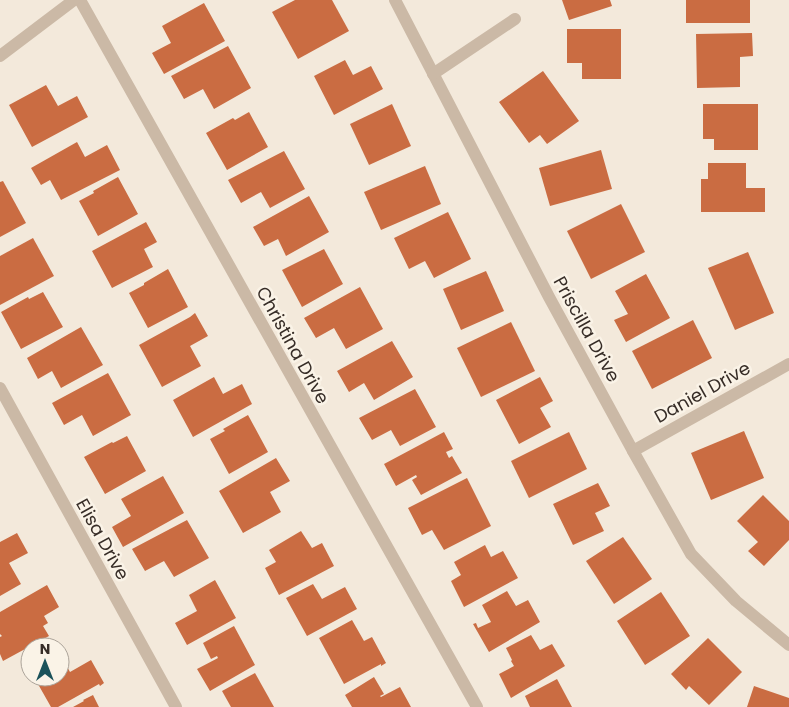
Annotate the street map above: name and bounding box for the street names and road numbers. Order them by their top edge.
street label: Priscilla Drive [548,272,626,386]
street label: Christina Drive [250,282,336,408]
street label: Daniel Drive [649,355,755,429]
street label: Elisa Drive [70,494,136,584]

